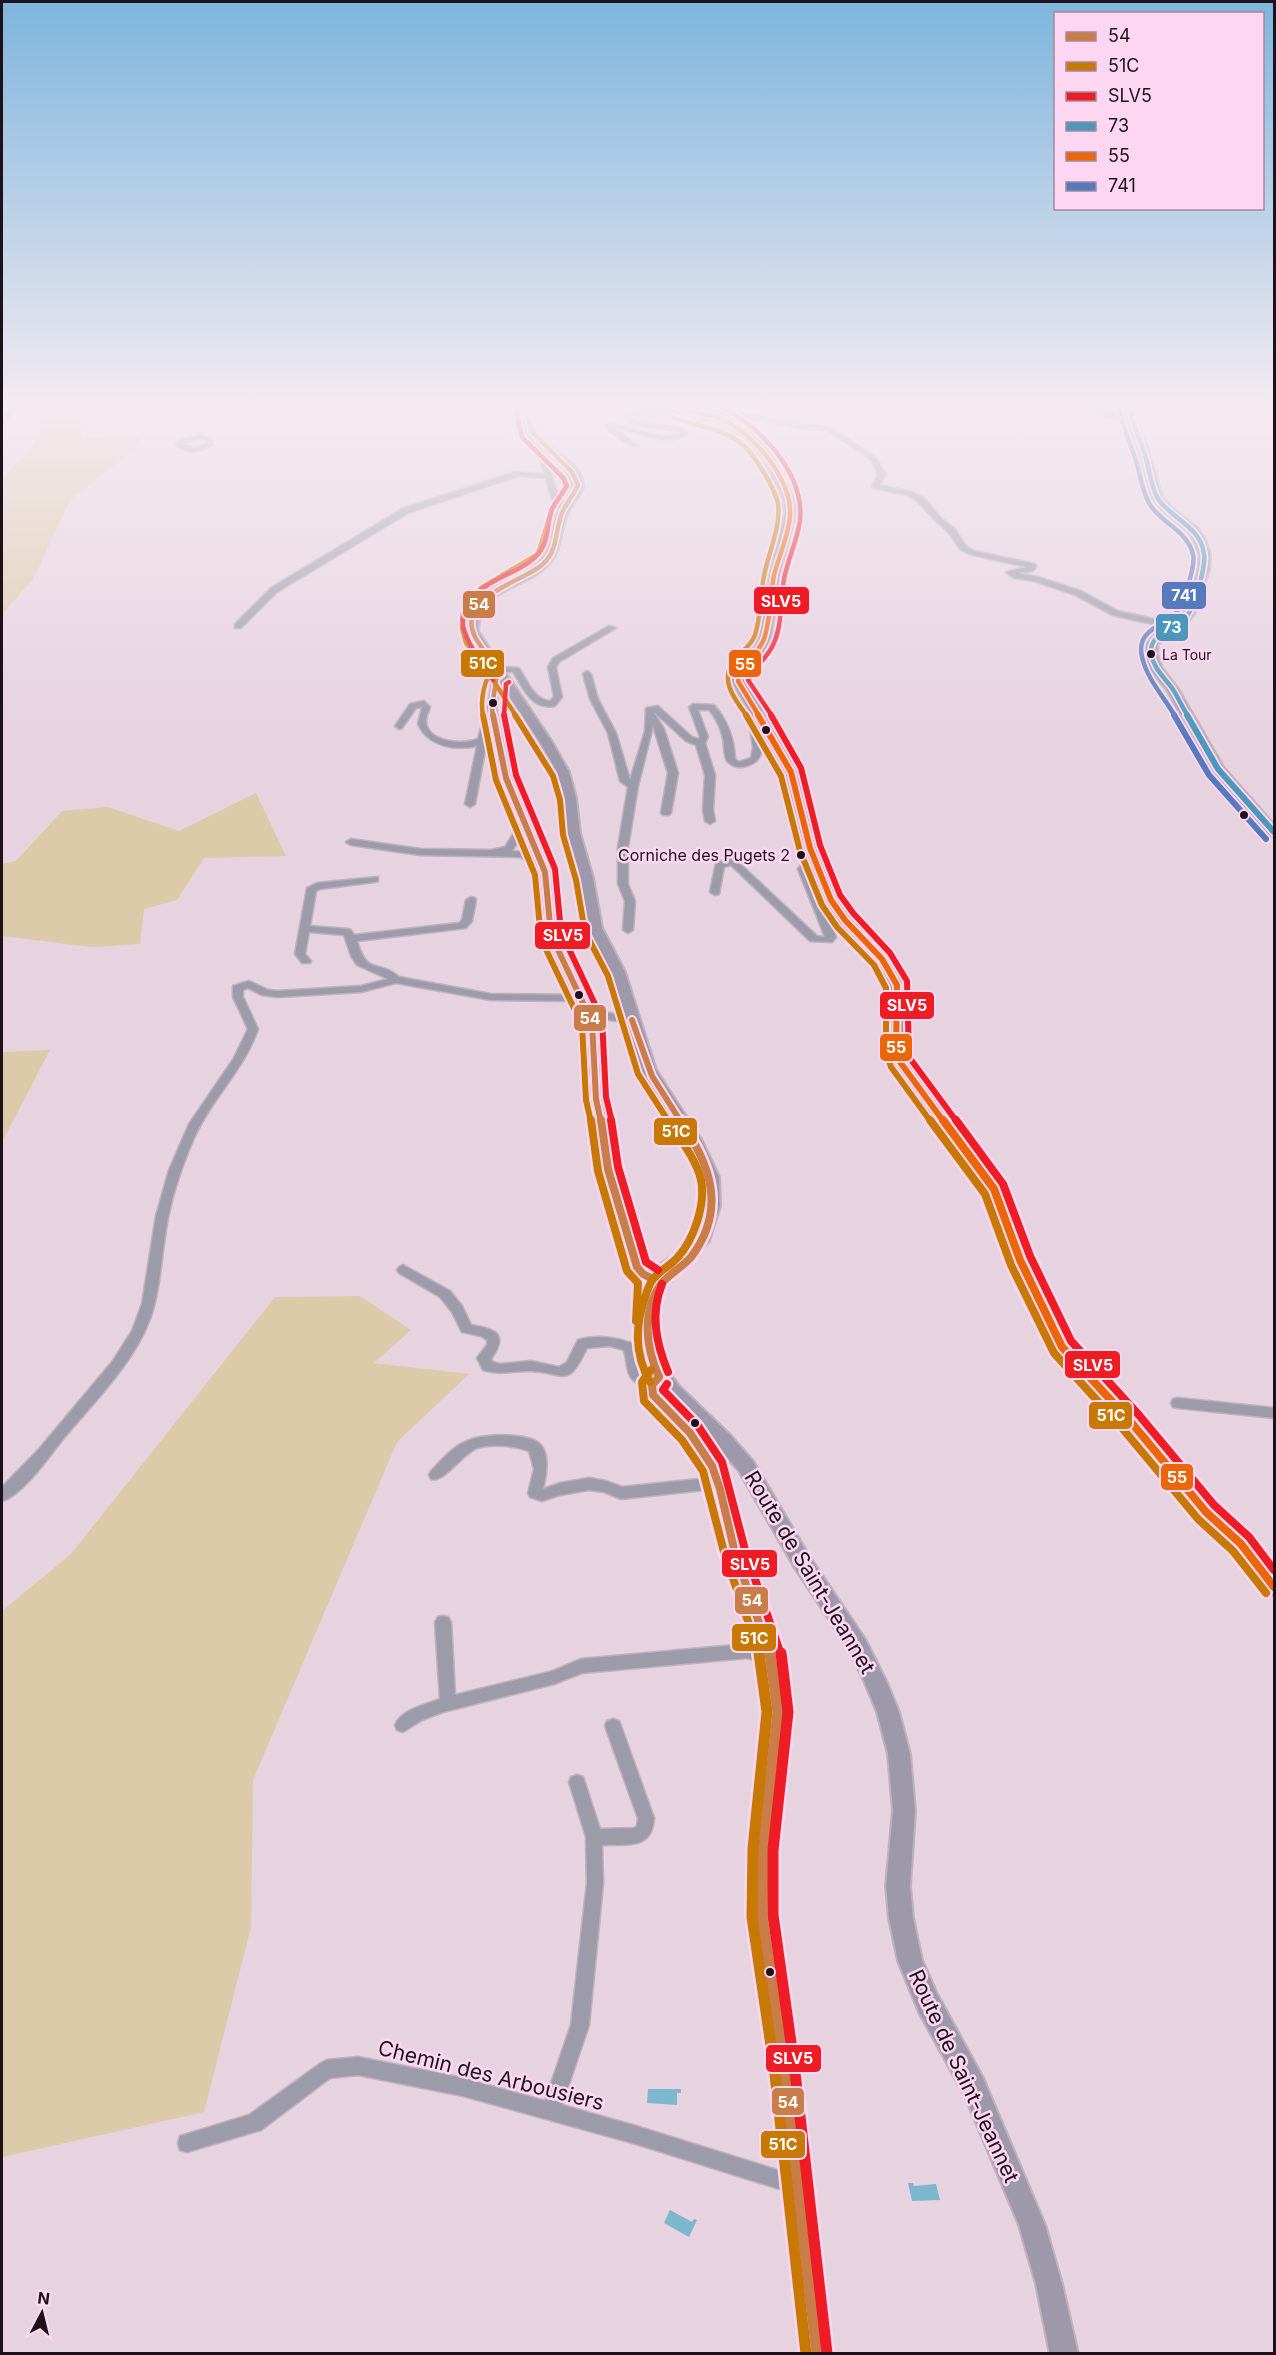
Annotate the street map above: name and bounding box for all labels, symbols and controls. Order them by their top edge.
legend [1054,12,1264,210]
text: 54 [1108,25,1131,46]
text: 51C [1108,55,1139,76]
text: SLV5 [1108,85,1152,106]
text: 73 [1108,115,1129,136]
text: 55 [1108,145,1130,166]
text: 741 [1108,175,1136,196]
line badge: 741 [1161,581,1207,610]
text: 741 [1171,585,1197,605]
line badge: SLV5 [753,586,810,615]
line badge: 54 [462,590,496,619]
text: SLV5 [761,591,801,611]
text: 54 [468,594,490,614]
line badge: 73 [1155,613,1189,642]
text: 73 [1162,617,1182,637]
place label: La Tour [1162,646,1212,663]
marker: La Tour [1145,648,1157,660]
line badge: 51C [460,649,505,678]
line badge: 55 [728,649,762,678]
text: 51C [469,653,498,673]
text: 55 [735,654,755,674]
unlabelled marker [487,697,499,709]
unlabelled marker [760,724,772,736]
unlabelled marker [1238,809,1250,821]
place label: Corniche des Pugets 2 [618,845,790,865]
marker: Corniche des Pugets 2 [795,849,807,861]
line badge: SLV5 [534,921,591,950]
text: SLV5 [543,925,583,945]
unlabelled marker [573,989,585,1001]
line badge: SLV5 [879,991,935,1020]
text: SLV5 [887,995,927,1015]
line badge: 54 [573,1004,607,1032]
text: 54 [579,1008,601,1028]
line badge: 55 [879,1033,913,1062]
text: 55 [886,1037,906,1057]
line badge: 51C [653,1117,698,1146]
text: 51C [662,1121,691,1141]
line badge: SLV5 [1064,1350,1121,1379]
text: SLV5 [1073,1355,1113,1375]
line badge: 51C [1088,1401,1133,1430]
text: 51C [1097,1405,1126,1425]
unlabelled marker [689,1417,701,1429]
line badge: 55 [1160,1463,1194,1491]
street label: Route de Saint-Jeannet [740,1466,881,1678]
text: 55 [1167,1467,1187,1487]
line badge: SLV5 [721,1549,778,1578]
text: SLV5 [730,1554,770,1574]
line badge: 54 [734,1586,769,1615]
text: 54 [741,1590,763,1610]
line badge: 51C [731,1623,777,1652]
text: 51C [740,1628,769,1648]
unlabelled marker [764,1966,776,1978]
street label: Route de Saint-Jeannet [904,1966,1024,2187]
street label: Chemin des Arbousiers [375,2035,607,2115]
line badge: SLV5 [765,2044,822,2073]
text: SLV5 [773,2048,813,2068]
line badge: 54 [771,2087,805,2116]
text: 54 [777,2092,799,2112]
line badge: 51C [760,2130,806,2159]
text: 51C [769,2134,798,2154]
north arrow [12,2283,72,2343]
text: N [37,2287,51,2309]

